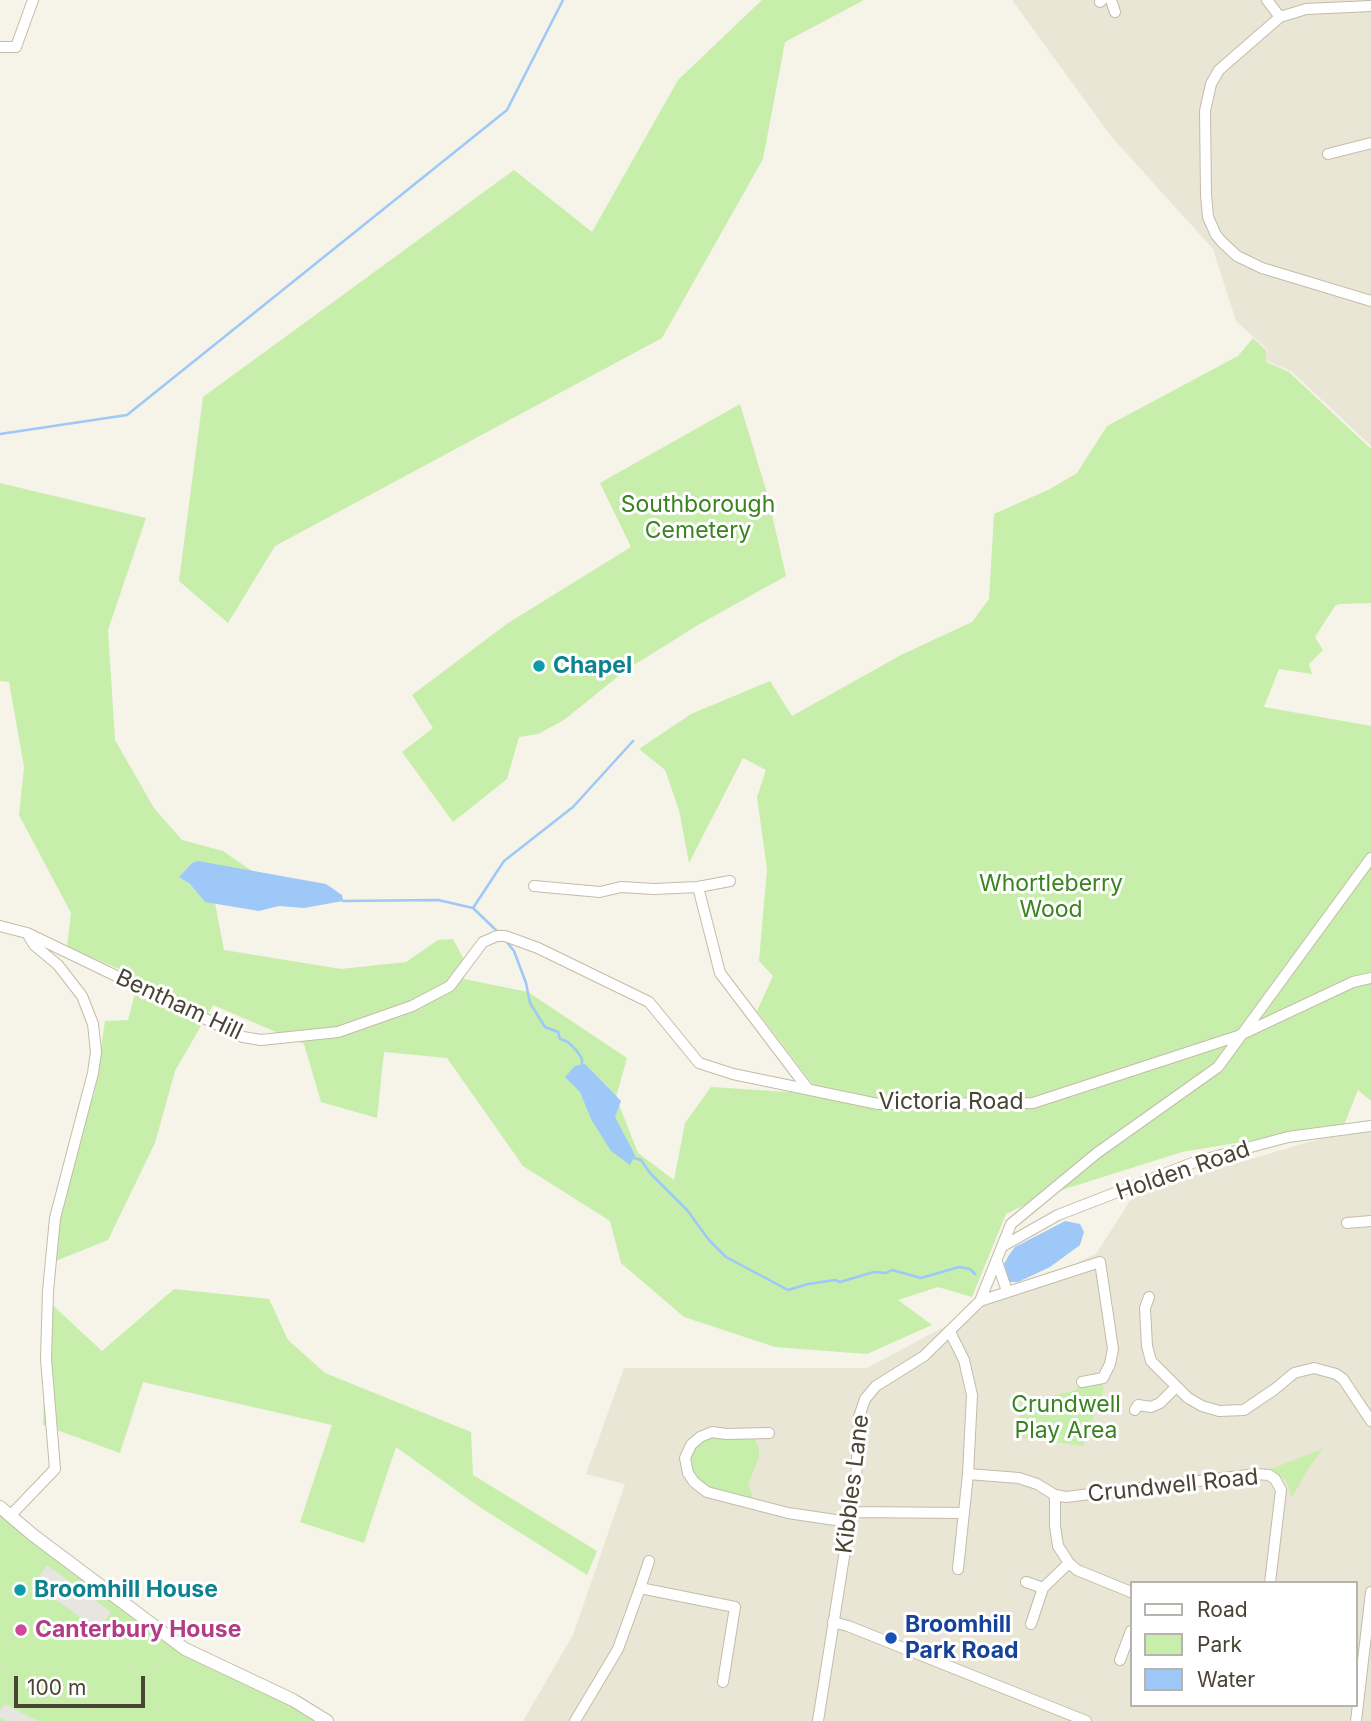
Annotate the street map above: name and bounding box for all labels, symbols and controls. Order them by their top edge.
park label: Southborough Cemetery [621,491,775,545]
place label: Chapel [553,652,632,680]
marker: Chapel [531,658,547,674]
park label: Whortleberry Wood [979,870,1123,924]
street label: Bentham Hill [111,964,247,1046]
street label: Victoria Road [878,1088,1024,1116]
street label: Holden Road [1113,1135,1253,1207]
park label: Crundwell Play Area [1011,1391,1121,1445]
street label: Kibbles Lane [831,1413,875,1555]
street label: Crundwell Road [1086,1463,1260,1509]
place label: Broomhill House [34,1576,218,1604]
legend [1130,1581,1357,1707]
marker: Broomhill House [12,1582,28,1598]
text: Road [1197,1597,1248,1622]
place label: Broomhill Park Road [905,1611,1018,1665]
place label: Canterbury House [35,1616,241,1644]
marker: Canterbury House [13,1622,29,1638]
marker: Broomhill Park Road [883,1630,899,1646]
text: Park [1197,1632,1242,1657]
scale bar [18,1662,149,1706]
text: Water [1197,1667,1255,1692]
text: 100 m [27,1675,86,1700]

